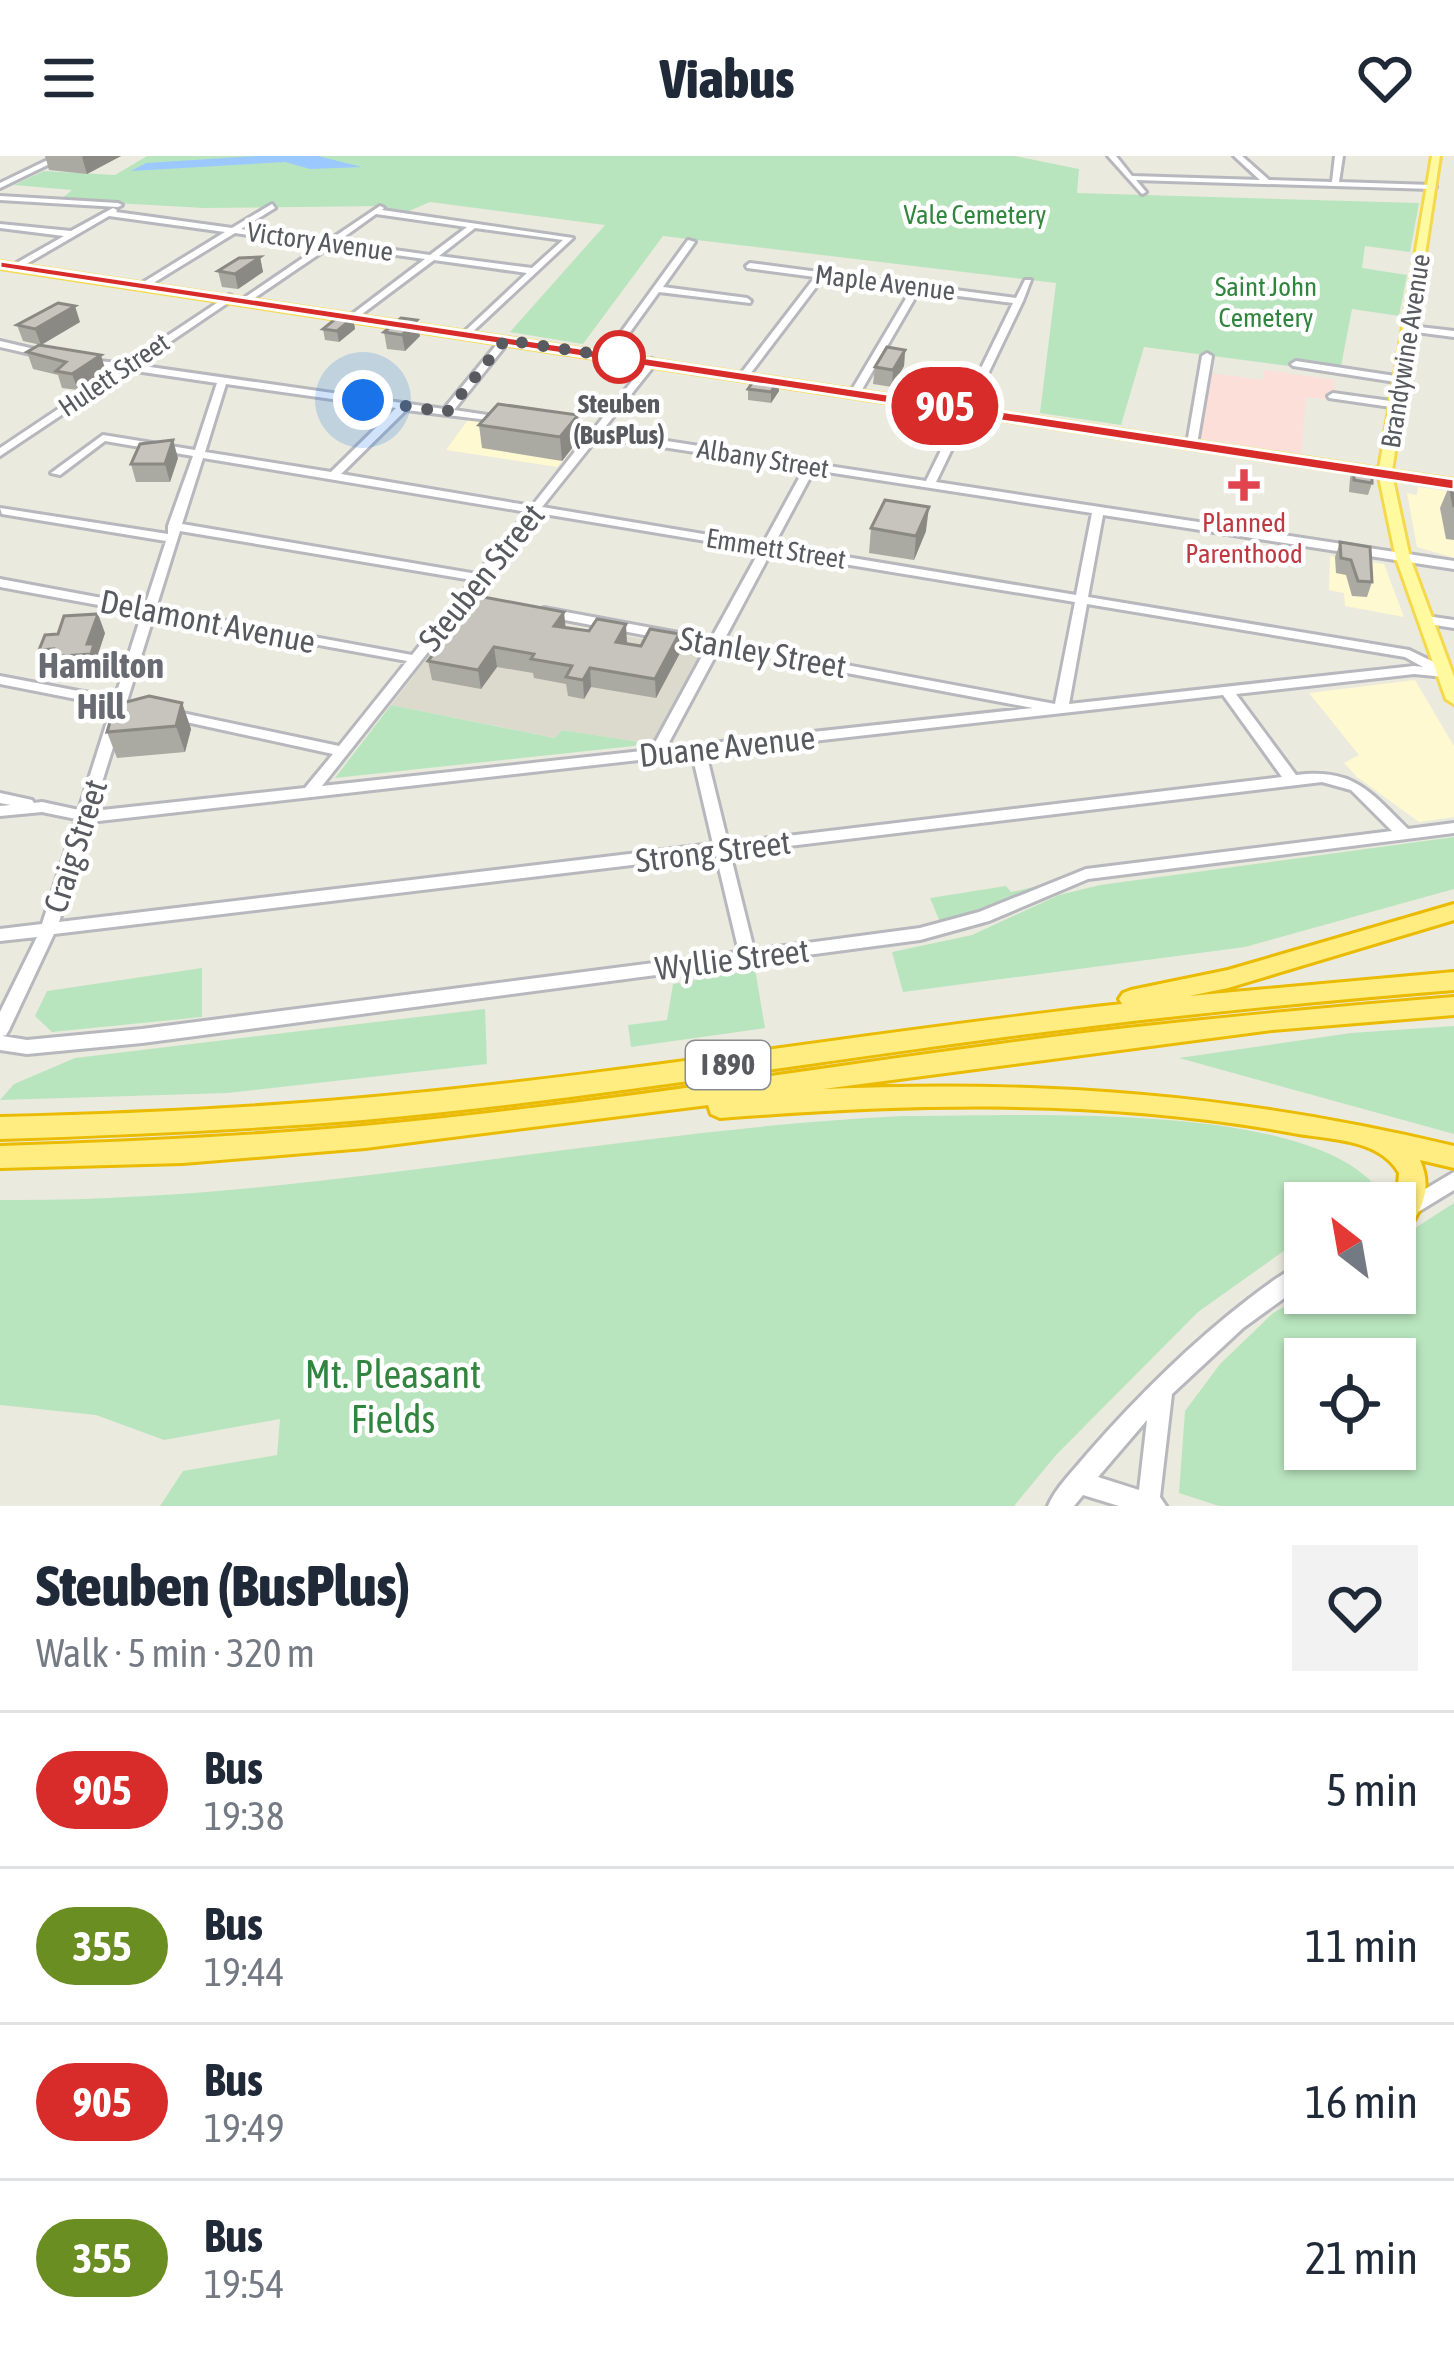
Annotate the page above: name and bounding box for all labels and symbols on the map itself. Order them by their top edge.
park label: Vale Cemetery [904,199,1046,230]
street label: Victory Avenue [245,216,395,267]
street label: Brandywine Avenue [1375,252,1436,450]
street label: Maple Avenue [813,259,957,306]
park label: Saint John Cemetery [1215,271,1317,333]
street label: Hulett Street [53,326,175,423]
marker: Steuben (BusPlus) [594,332,644,382]
line badge: 905 [876,367,1014,445]
your location [333,370,393,430]
place label: Steuben (BusPlus) [573,388,665,450]
street label: Albany Street [695,433,831,484]
marker: Planned Parenthood [1228,469,1260,501]
street label: Steuben Street [410,496,552,658]
place label: Planned Parenthood [1185,507,1303,569]
street label: Emmett Street [704,522,848,575]
street label: Delamont Avenue [97,582,319,660]
street label: Stanley Street [677,619,849,685]
district label: Hamilton Hill [38,644,164,727]
street label: Duane Avenue [637,718,817,774]
street label: Craig Street [36,775,114,917]
street label: Strong Street [633,823,793,879]
street label: Wyllie Street [653,931,811,987]
road number: I 890 [686,1041,770,1089]
north arrow [1284,1182,1416,1314]
park label: Mt. Pleasant Fields [305,1352,481,1441]

